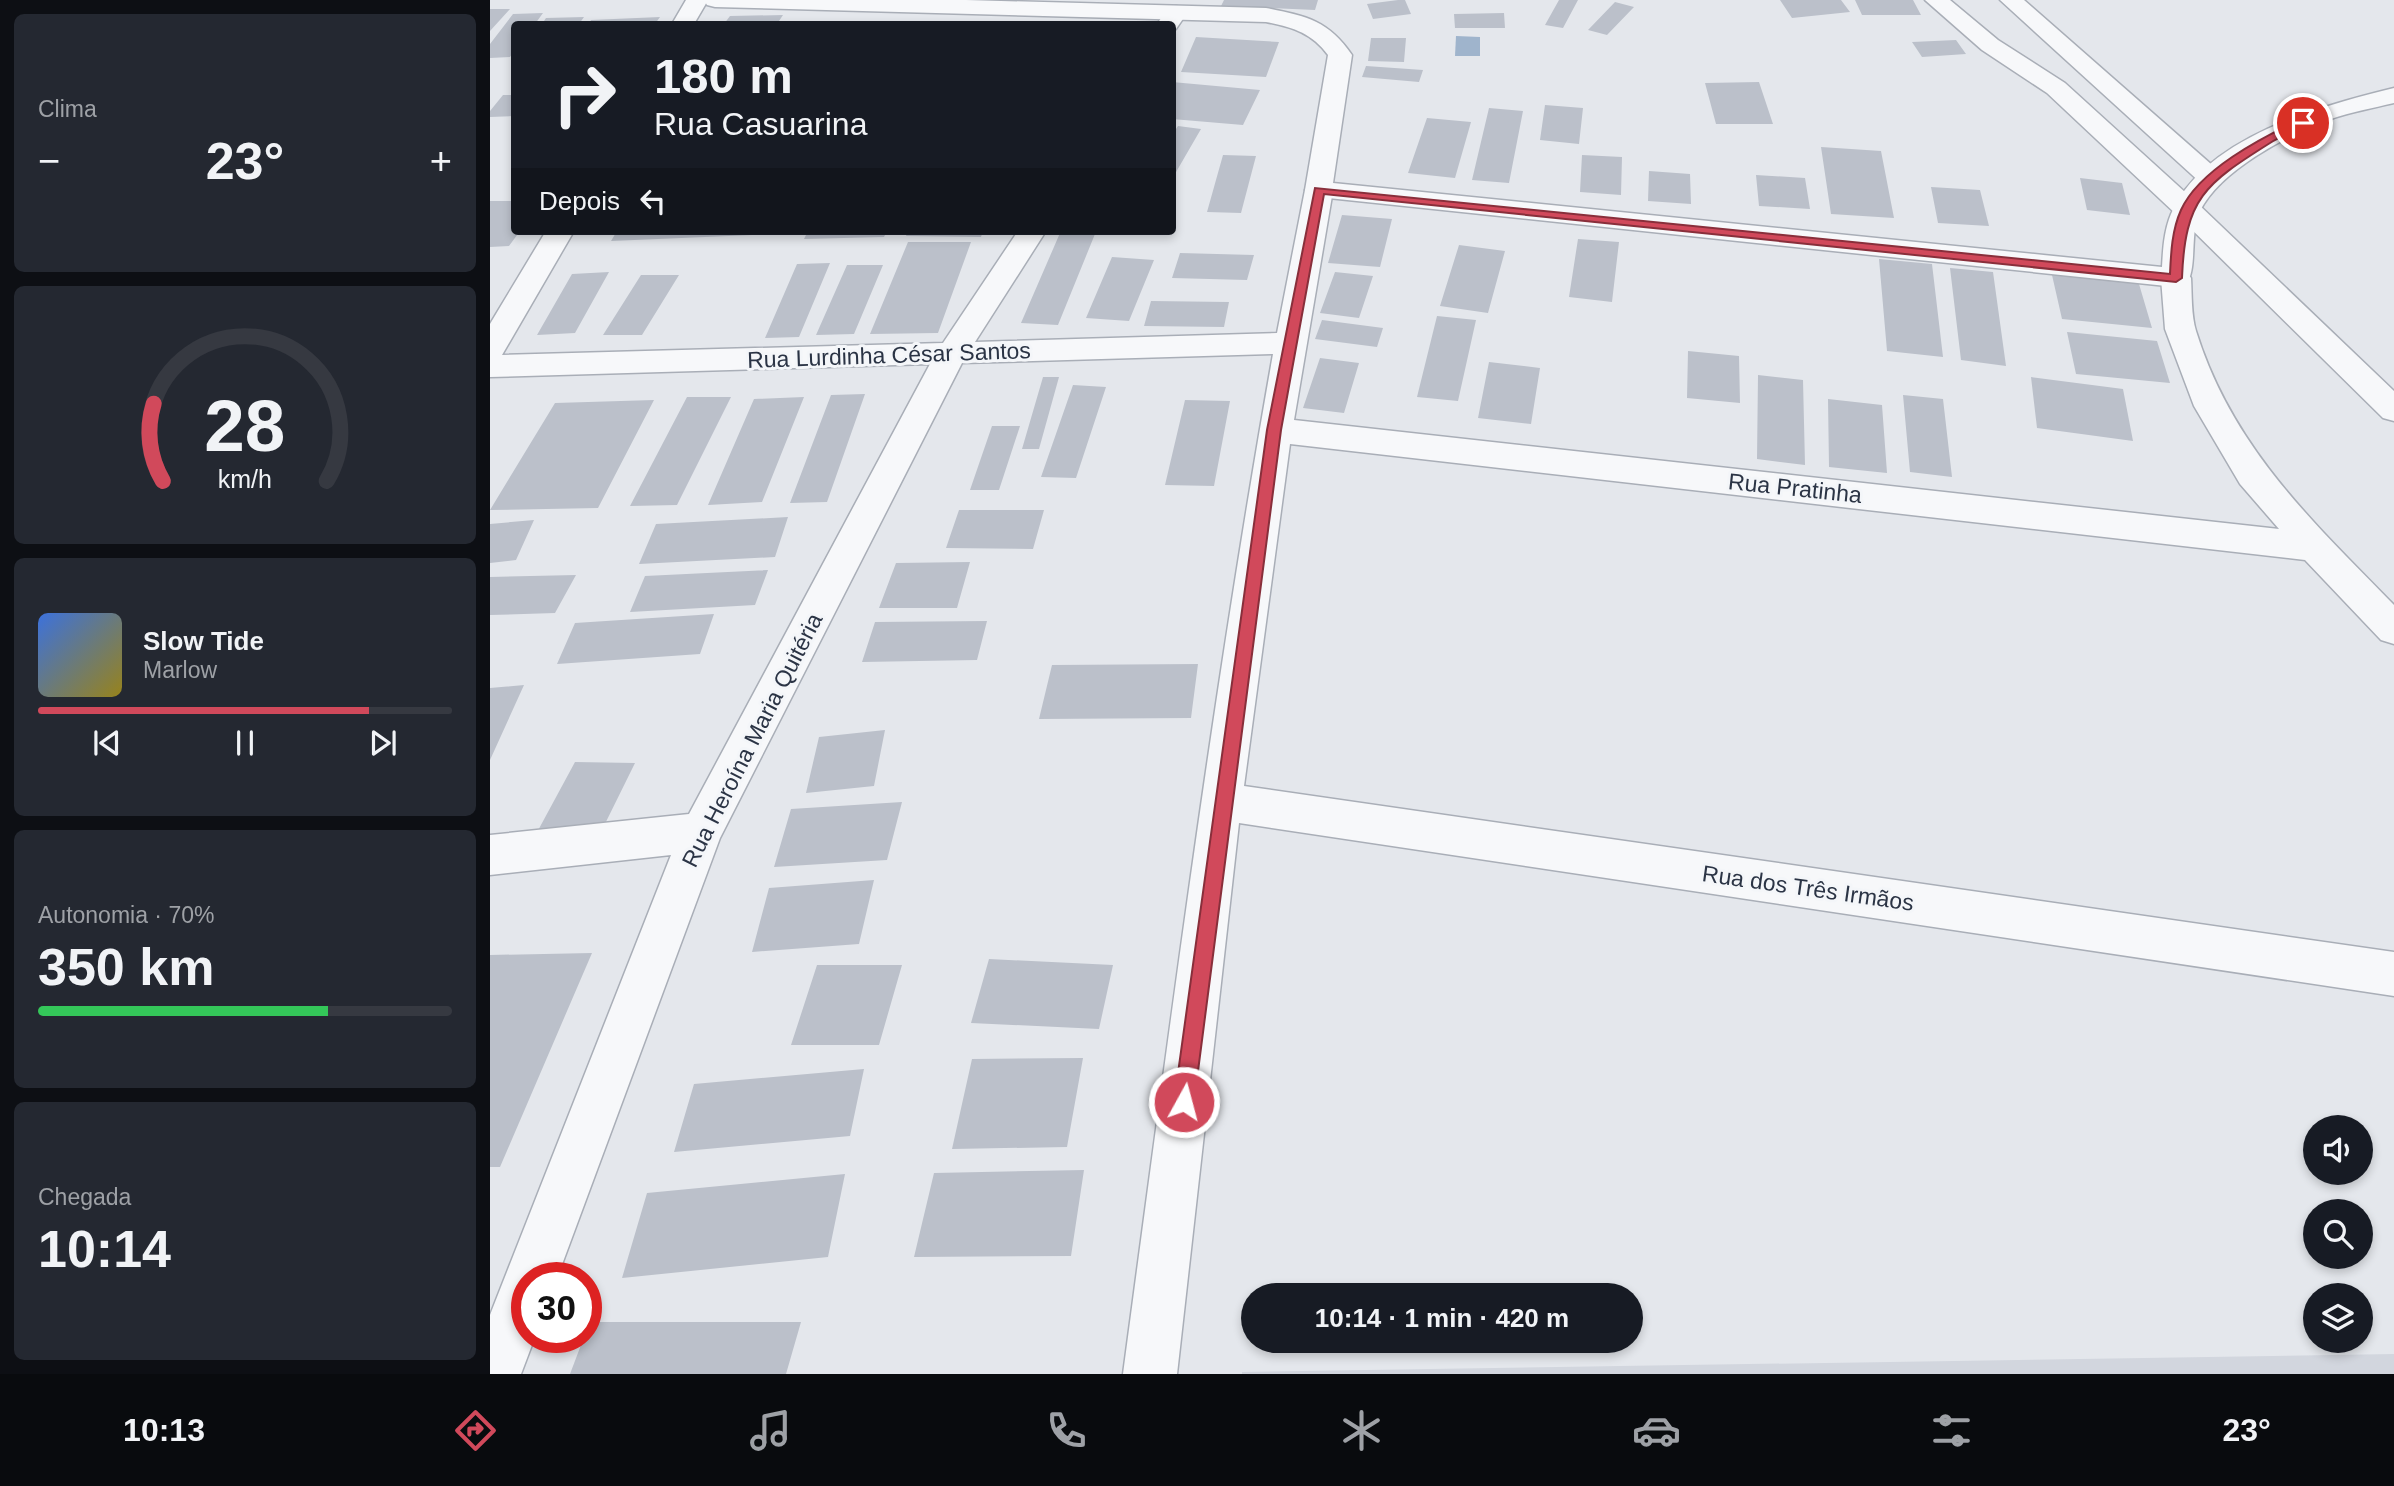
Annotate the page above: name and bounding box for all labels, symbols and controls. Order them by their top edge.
icon: right [539,49,630,140]
text: 180 m [654,49,793,103]
pin [2273,93,2333,153]
text: Clima [38,96,97,122]
icon: arrive [2284,104,2322,142]
text: Rua Casuarina [654,106,867,142]
text: 23° [206,132,284,190]
text: − [38,140,60,182]
text: + [430,140,452,182]
icon: left [634,182,672,220]
text: Depois [539,186,620,216]
street label: Rua Lurdinha César Santos [747,337,1031,373]
text: 28 [205,385,285,466]
text: km/h [218,465,272,493]
street label: Rua Pratinha [1727,468,1863,508]
street label: Rua Heroína Maria Quitéria [677,609,828,871]
text: Slow Tide [143,626,264,656]
text: Marlow [143,657,217,683]
icon: previous [88,724,126,762]
icon: pause [226,724,264,762]
icon: next [364,724,402,762]
street label: Rua dos Três Irmãos [1700,860,1916,916]
text: Autonomia · 70% [38,902,214,928]
text: 350 km [38,938,214,996]
position arrow [1147,1065,1221,1139]
map controls [2303,1115,2373,1353]
button: sound [2303,1115,2373,1185]
text: Chegada [38,1184,131,1210]
button: search [2303,1199,2373,1269]
text: 10:14 [38,1220,171,1278]
speed limit sign: 30 [511,1262,602,1353]
button: layers [2303,1283,2373,1353]
text: 10:14 · 1 min · 420 m [1315,1303,1569,1333]
icon: directions [451,1406,500,1455]
icon: music [746,1406,795,1455]
icon: phone [1042,1406,1091,1455]
icon: climate [1337,1406,1386,1455]
icon: car [1632,1406,1681,1455]
icon: filters [1927,1406,1976,1455]
text: 10:13 [123,1412,205,1448]
text: 23° [2222,1412,2271,1448]

